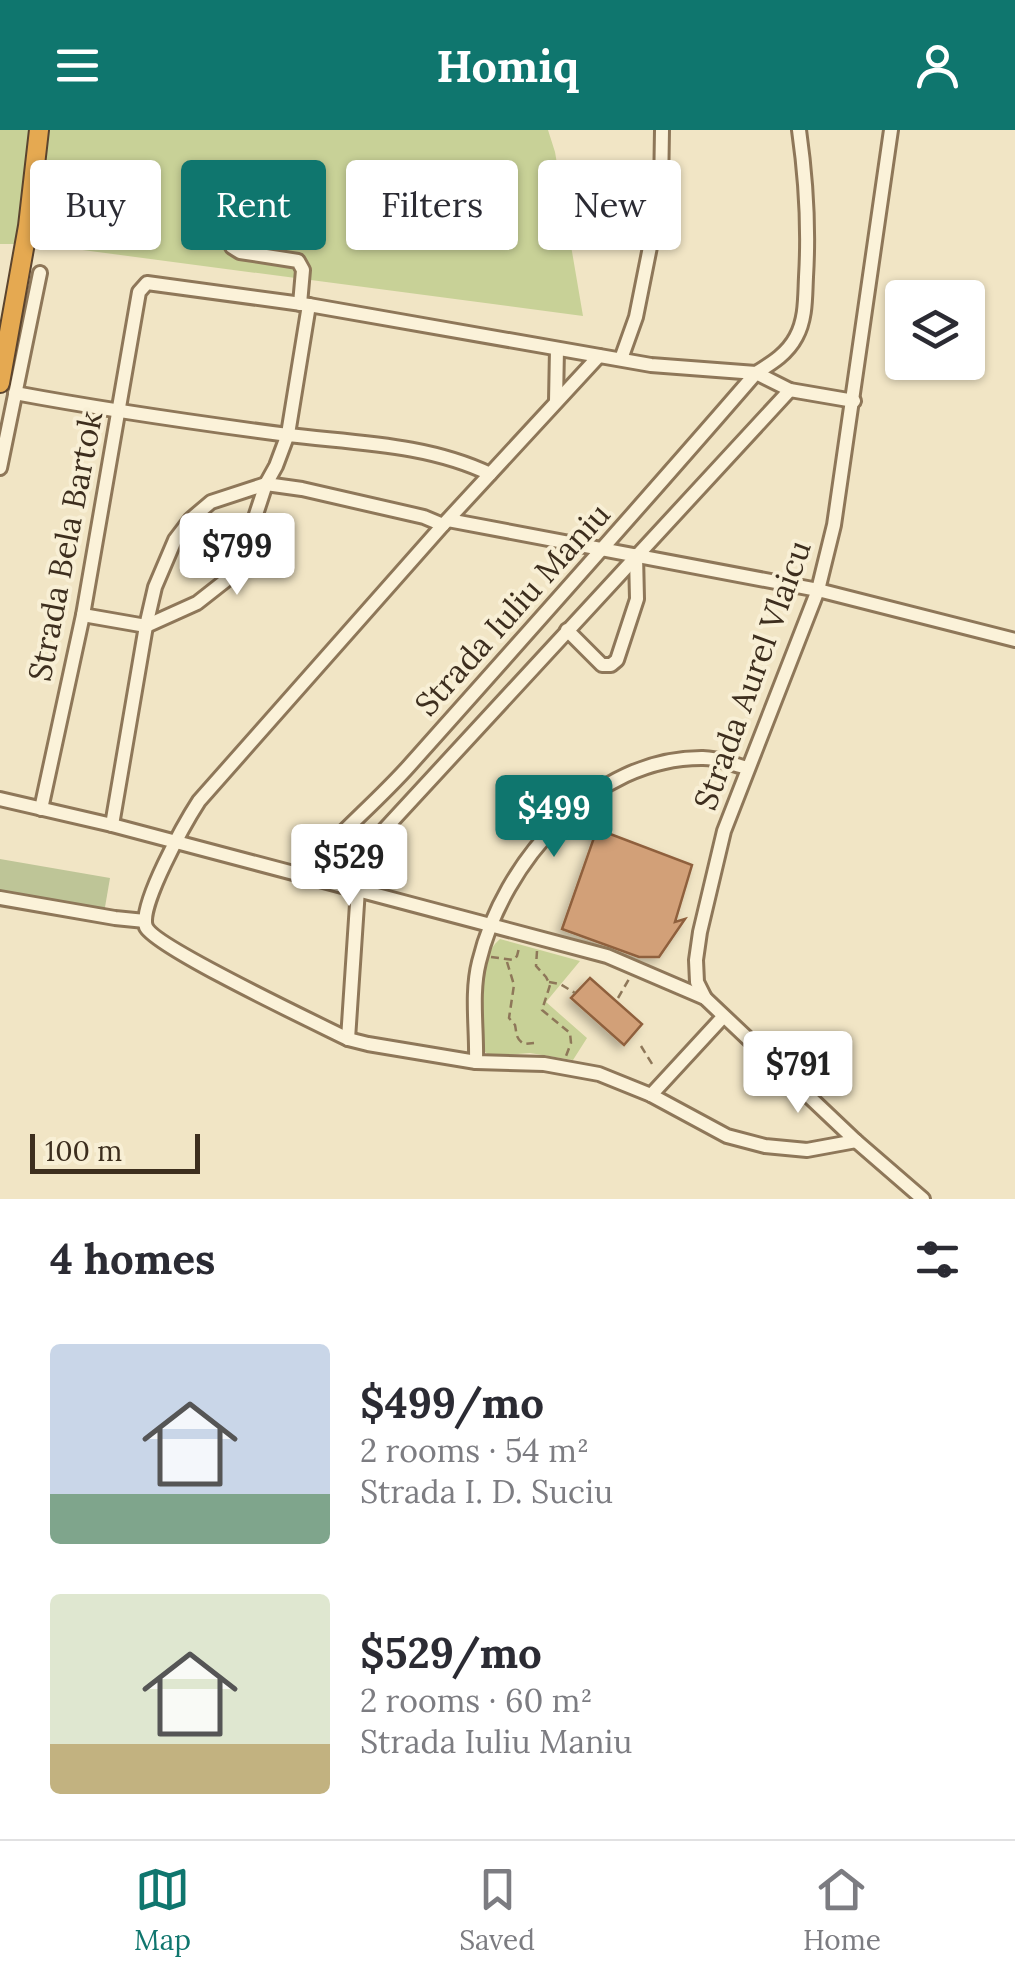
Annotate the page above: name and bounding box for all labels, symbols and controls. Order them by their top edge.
text: Homiq [436,37,579,94]
icon: menu [50,38,105,93]
icon: person [910,38,965,93]
chip: Buy [30,160,161,250]
chip: Rent [181,160,326,250]
chip: Filters [346,160,518,250]
chip: New [538,160,681,250]
map controls [885,280,985,380]
button: layers [885,280,985,380]
street label: Strada Bela Bartok [19,407,111,685]
street label: Strada Iuliu Maniu [406,494,618,724]
pin: $799 [178,513,296,598]
text: $799 [202,525,272,566]
street label: Strada Aurel Vlaicu [684,535,820,815]
pin: $499 [495,775,613,860]
text: $499 [517,787,591,828]
pin: $529 [290,824,408,909]
text: $529 [313,836,385,877]
pin: $791 [739,1031,857,1116]
text: $791 [765,1043,831,1084]
scale bar [30,1129,200,1174]
text: 100 m [45,1133,122,1169]
text: 4 homes [50,1232,215,1286]
icon: filters [910,1232,965,1287]
text: $499/mo [360,1376,544,1430]
icon: home [130,1384,250,1504]
text: 2 rooms · 54 m² [360,1430,589,1471]
text: Strada I. D. Suciu [360,1471,613,1512]
text: $529/mo [360,1626,542,1680]
icon: home [130,1634,250,1754]
text: 2 rooms · 60 m² [360,1680,593,1721]
text: Strada Iuliu Maniu [360,1721,632,1762]
tab: Map [134,1862,191,1958]
tab: Saved [459,1862,535,1958]
tab: Home [803,1862,881,1958]

